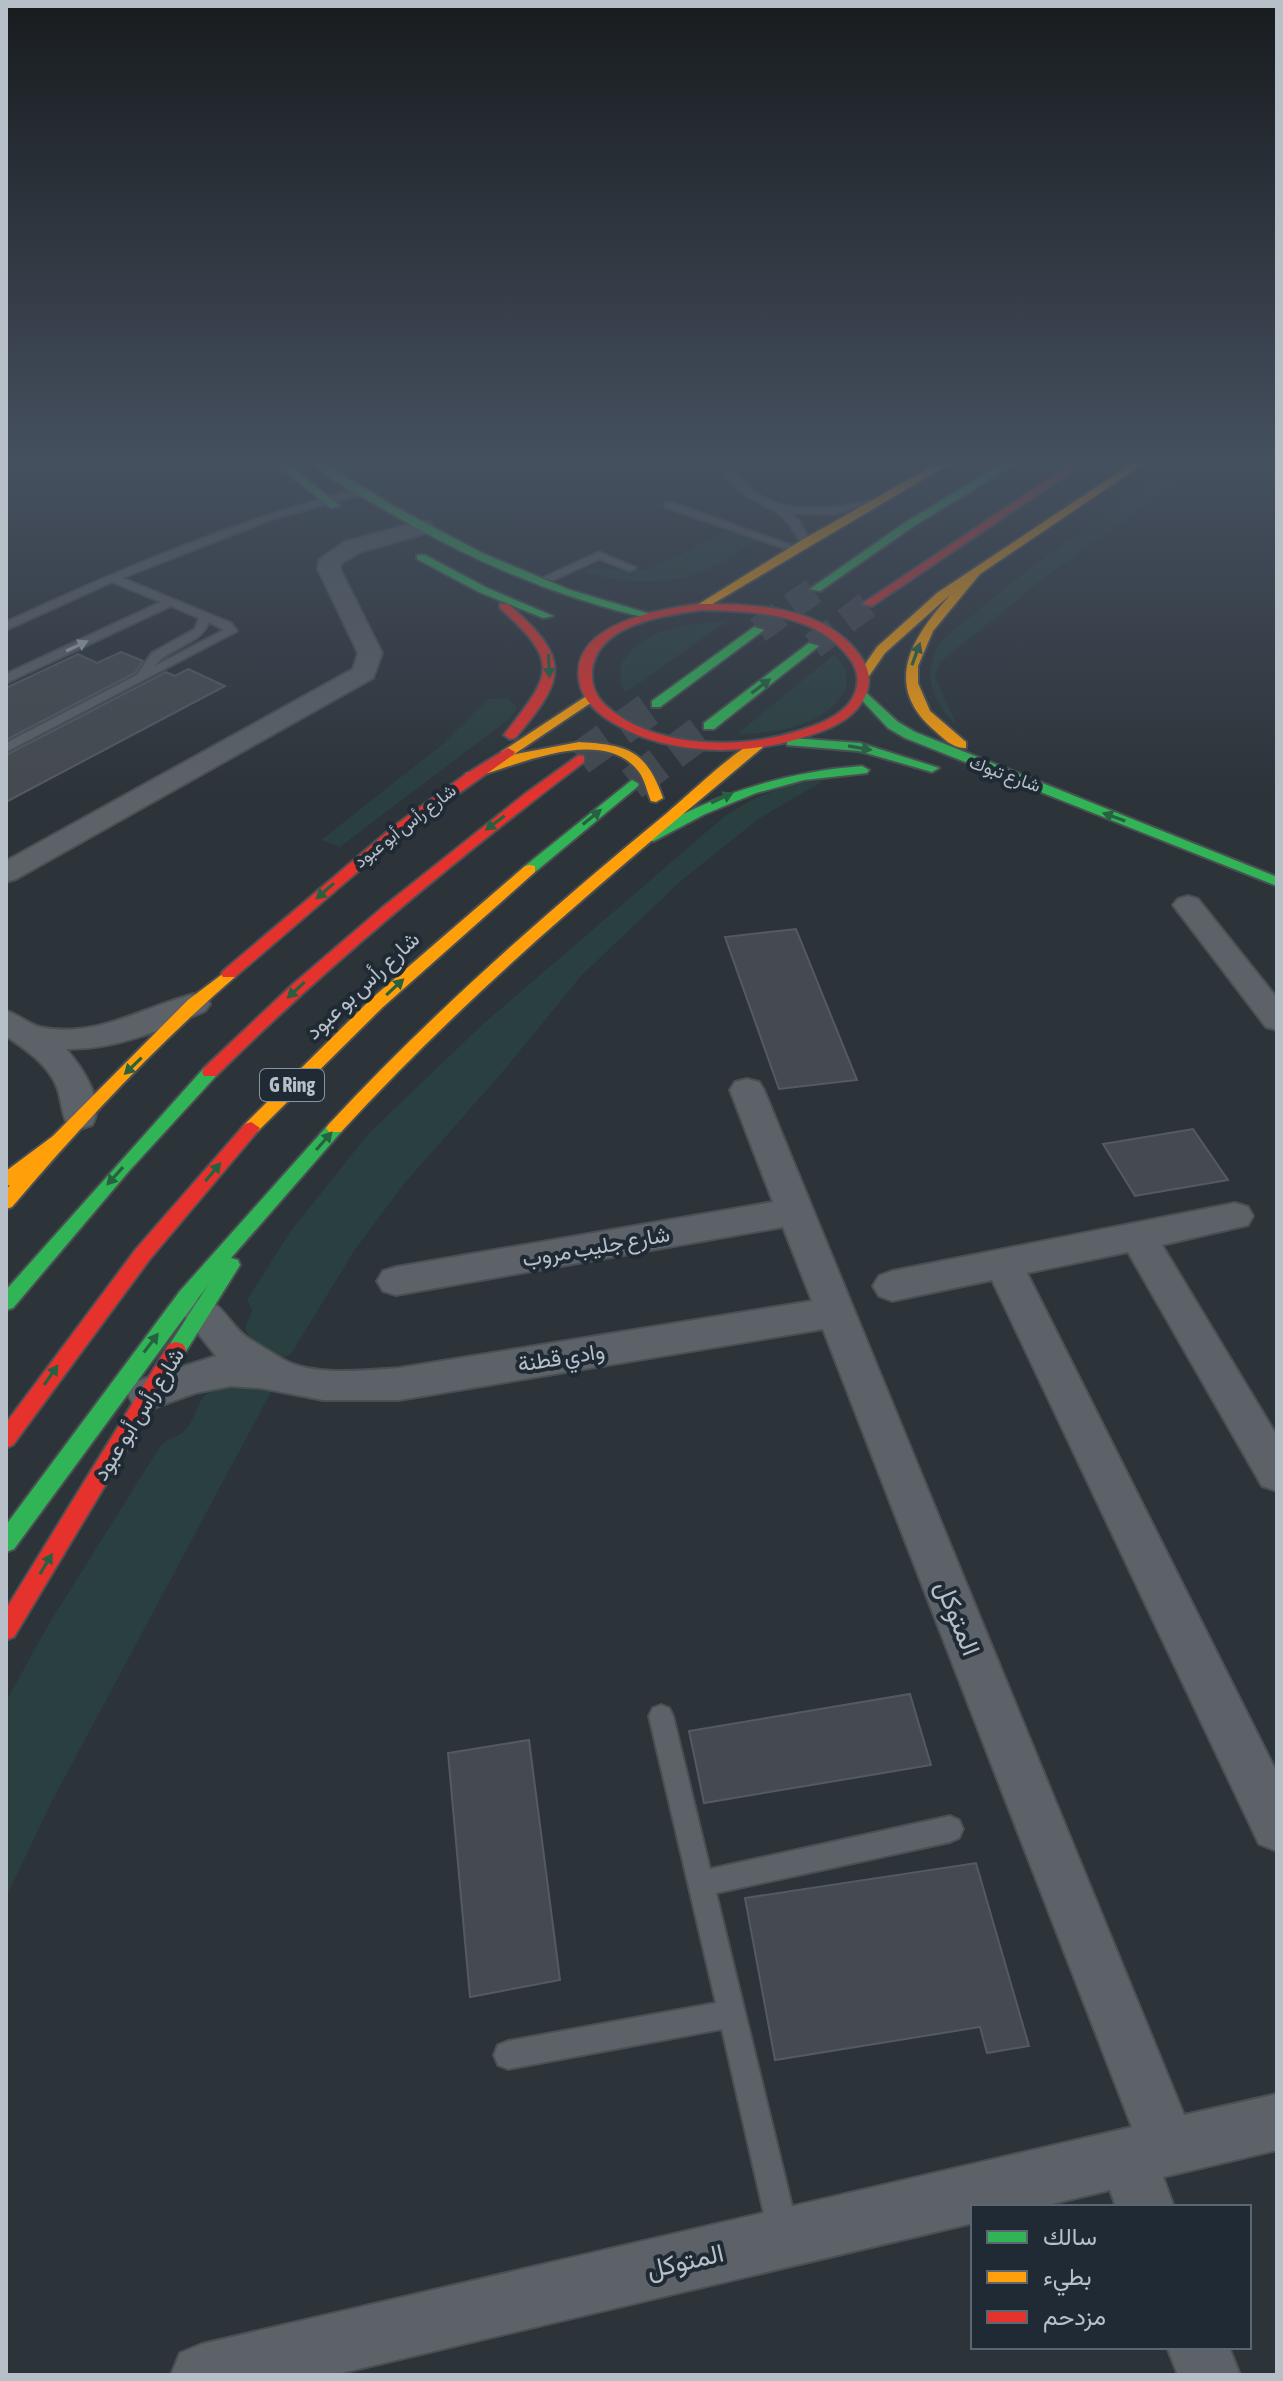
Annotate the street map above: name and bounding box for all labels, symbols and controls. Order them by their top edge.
one-way arrow [65,639,88,653]
one-way arrow [910,642,923,666]
one-way arrow [543,654,556,679]
one-way arrow [751,679,771,695]
one-way arrow [848,742,873,755]
street label: شارع تبوك [966,751,1044,798]
street label: شارع رأس أبو عبود [349,779,461,874]
one-way arrow [711,791,734,805]
one-way arrow [582,809,602,826]
one-way arrow [1102,810,1126,823]
one-way arrow [485,814,505,830]
one-way arrow [315,882,335,899]
street label: شارع رأس بو عبود [300,926,426,1046]
one-way arrow [386,979,405,997]
one-way arrow [286,980,305,998]
one-way arrow [124,1056,143,1075]
road number: G Ring [260,1069,324,1101]
one-way arrow [314,1131,332,1150]
one-way arrow [204,1162,221,1182]
one-way arrow [106,1167,124,1186]
street label: شارع جليب مروب [520,1220,672,1274]
one-way arrow [143,1333,159,1353]
street label: وادي قطنة [516,1337,607,1383]
street label: شارع رأس أبو عبود [87,1343,191,1486]
one-way arrow [43,1364,58,1385]
one-way arrow [39,1553,53,1575]
street label: المتوكل [929,1576,987,1660]
legend [971,2205,1251,2349]
text: سالك [1043,2223,1097,2250]
street label: المتوكل [643,2238,727,2285]
text: بطيء [1043,2263,1092,2296]
text: مزدحم [1043,2303,1106,2333]

